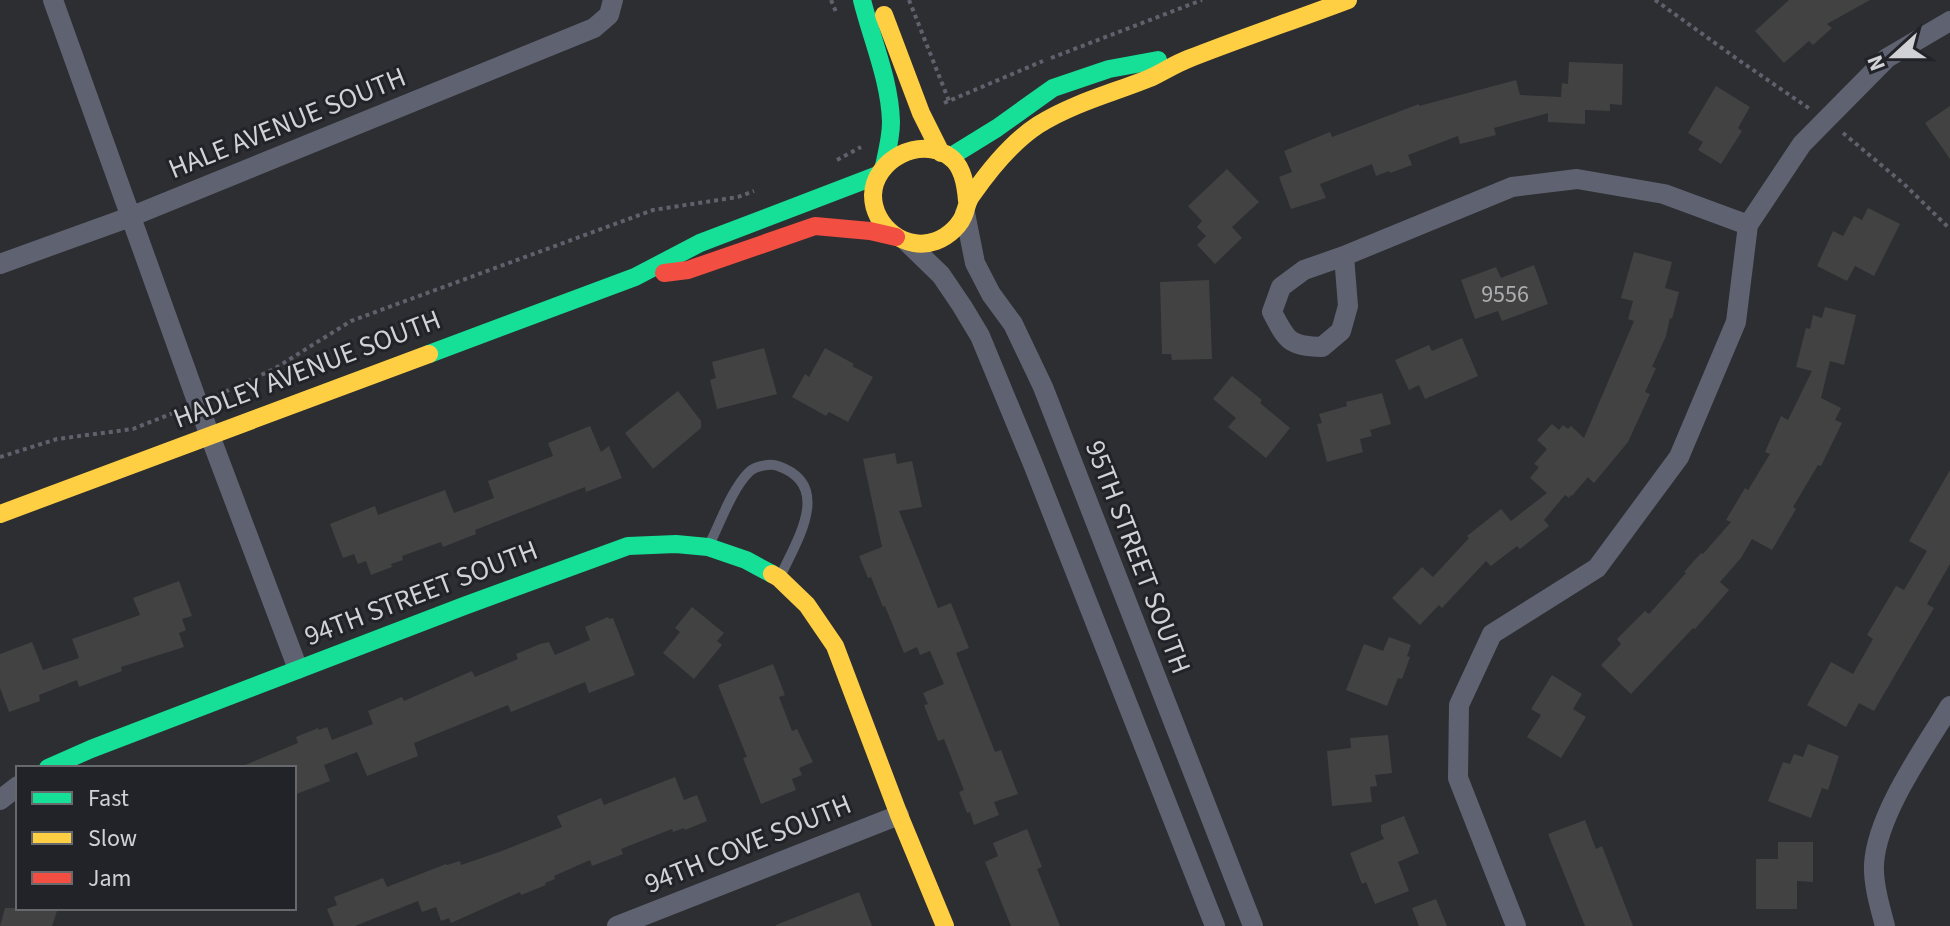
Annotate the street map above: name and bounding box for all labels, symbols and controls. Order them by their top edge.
north arrow [1854,16,1934,96]
text: N [1859,50,1894,75]
street label: HALE AVENUE SOUTH [162,57,412,189]
house number: 9556 [1481,277,1529,312]
street label: HADLEY AVENUE SOUTH [168,300,446,438]
street label: 95TH STREET SOUTH [1075,435,1201,679]
street label: 94TH STREET SOUTH [299,530,543,656]
legend [16,766,296,910]
text: Fast [88,781,129,816]
street label: 94TH COVE SOUTH [639,784,857,904]
text: Slow [88,821,137,856]
text: Jam [88,861,132,896]

